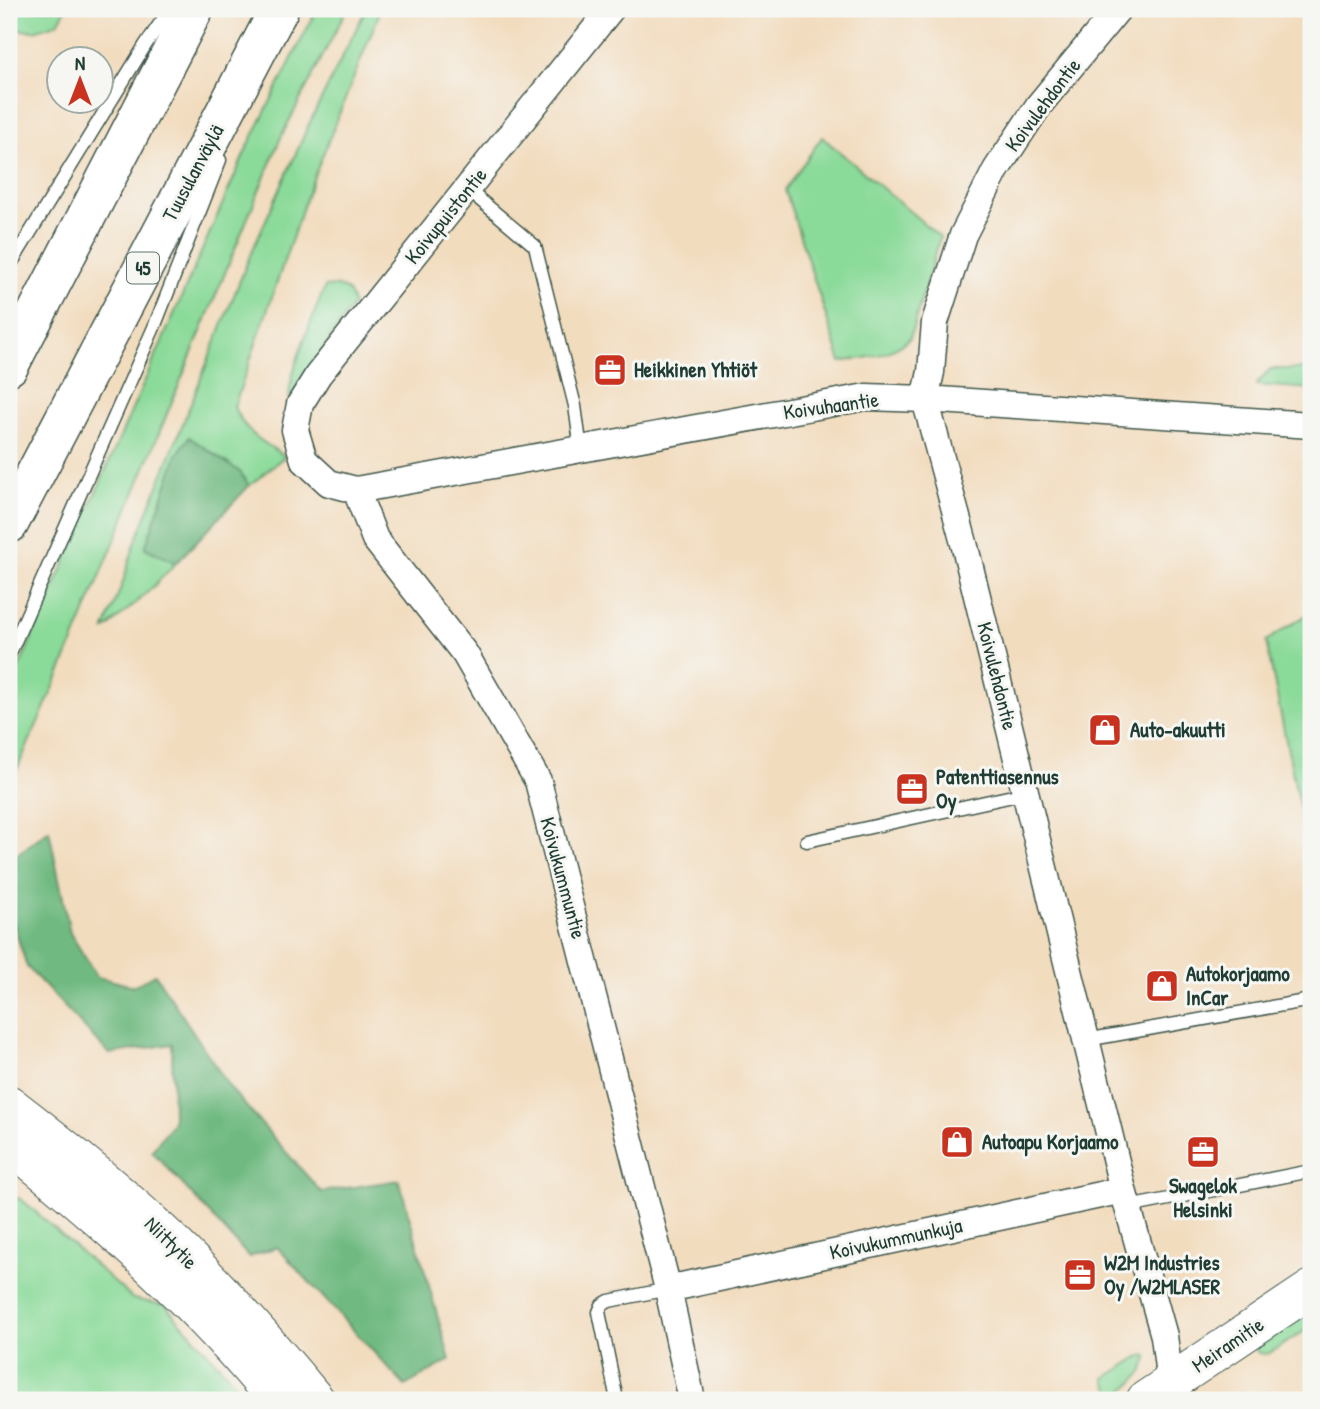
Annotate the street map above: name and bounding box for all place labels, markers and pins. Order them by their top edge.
office icon: Heikkinen Yhtiöt [591,351,629,389]
place label: Heikkinen Yhtiöt [634,355,758,384]
shop icon: Auto-akuutti [1086,711,1124,749]
place label: Auto-akuutti [1130,715,1226,744]
place label: Patenttiasennus Oy [936,762,1059,816]
office icon: Patenttiasennus Oy [893,770,931,808]
place label: Autokorjaamo InCar [1186,959,1290,1012]
shop icon: Autokorjaamo InCar [1143,967,1181,1005]
shop icon: Autoapu Korjaamo [938,1123,976,1161]
place label: Autoapu Korjaamo [982,1127,1119,1157]
office icon: Swagelok Helsinki [1184,1133,1222,1171]
place label: Swagelok Helsinki [1169,1171,1237,1224]
place label: W2M Industries Oy /W2MLASER [1104,1248,1221,1302]
office icon: W2M Industries Oy /W2MLASER [1061,1256,1099,1294]

